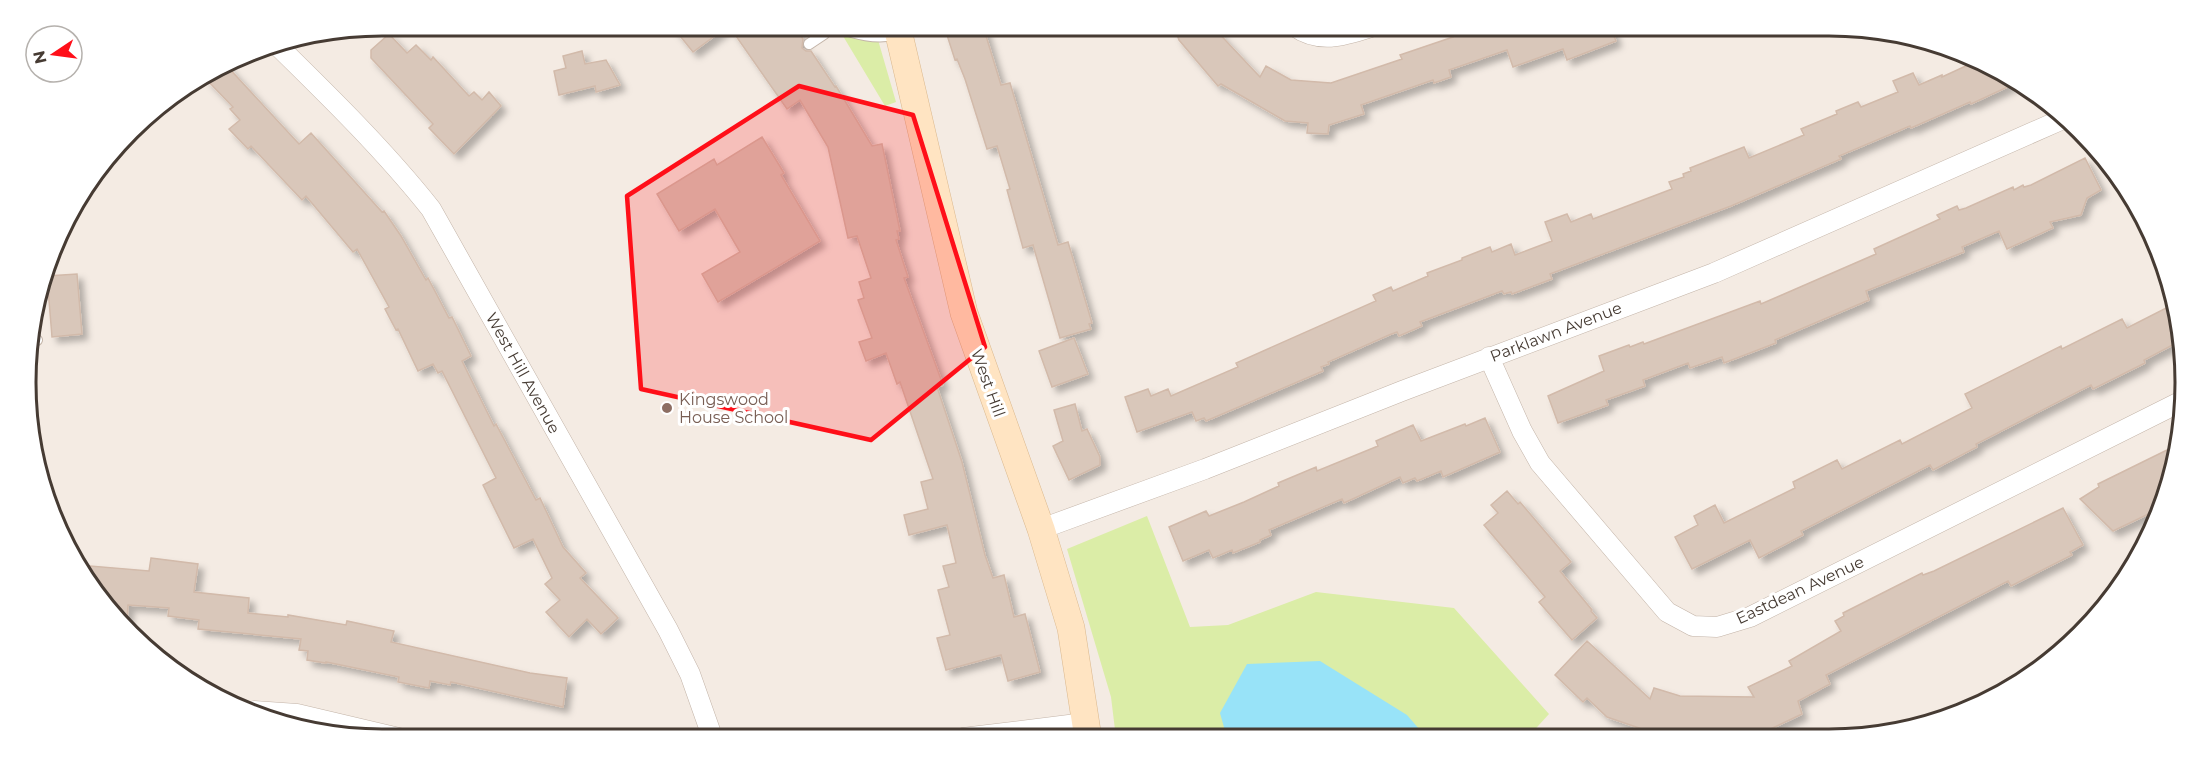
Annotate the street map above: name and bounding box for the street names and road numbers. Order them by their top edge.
street label: Parklawn Avenue [1487,298,1625,366]
street label: West Hill Avenue [482,309,564,437]
street label: West Hill [967,346,1009,420]
street label: Eastdean Avenue [1733,552,1867,628]

